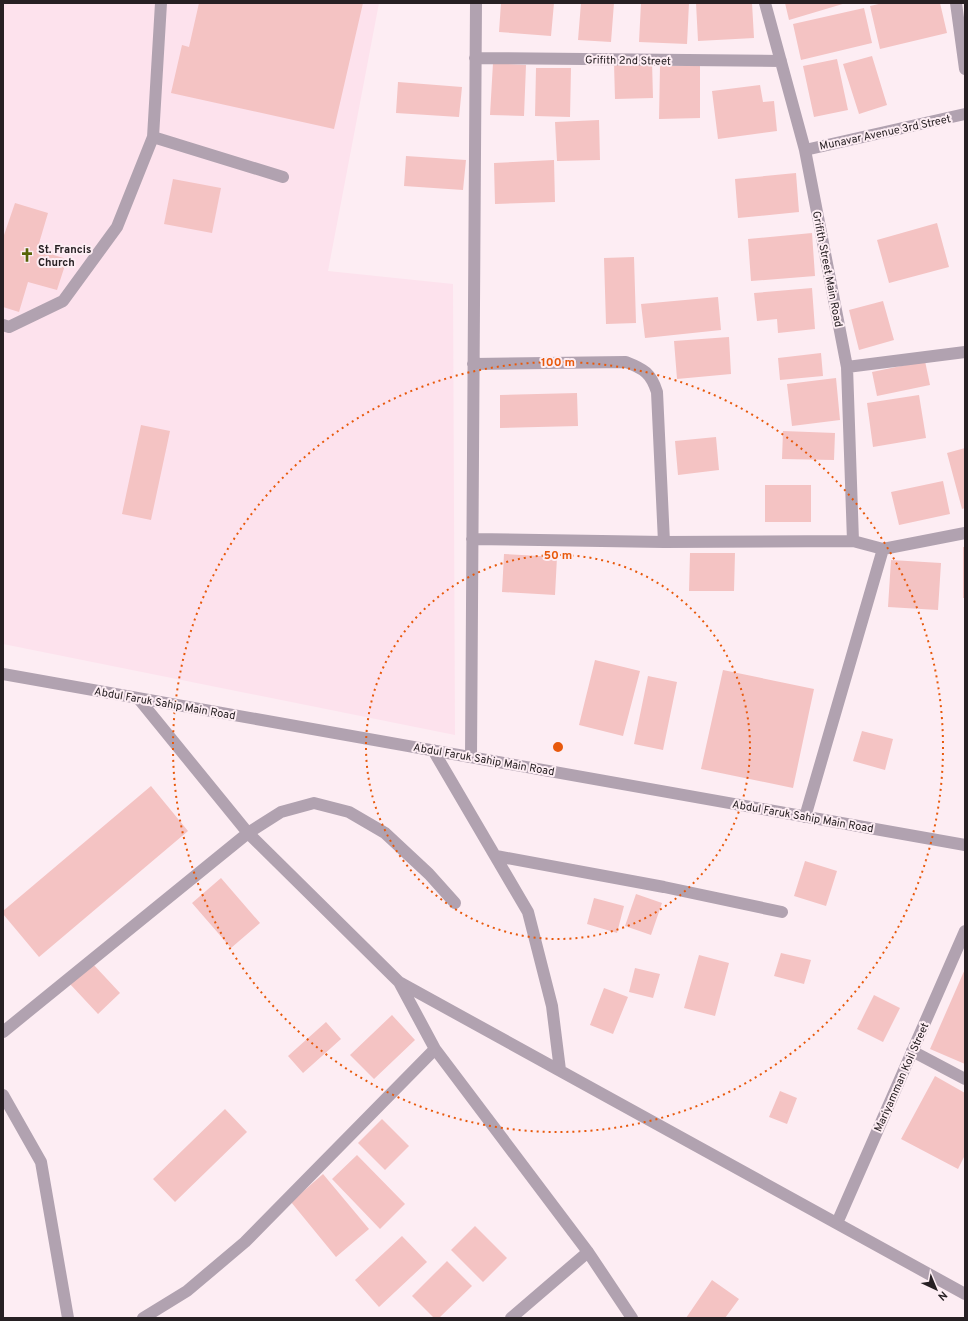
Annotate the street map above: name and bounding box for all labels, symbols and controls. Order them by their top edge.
street label: Grifith 2nd Street [585,53,671,69]
street label: Munavar Avenue 3rd Street [818,112,952,154]
street label: Grifith Street Main Road [809,210,845,328]
place label: St. Francis Church [38,243,91,270]
church icon: St. Francis Church [19,247,35,263]
text: 100 m [541,355,575,371]
text: 50 m [544,548,572,564]
street label: Abdul Faruk Sahip Main Road [93,685,237,723]
centre of rings [551,740,565,754]
street label: Abdul Faruk Sahip Main Road [412,741,556,779]
street label: Abdul Faruk Sahip Main Road [731,798,875,836]
street label: Mariyamman Koil Street [871,1021,932,1134]
north arrow [916,1269,956,1309]
text: N [935,1288,950,1303]

